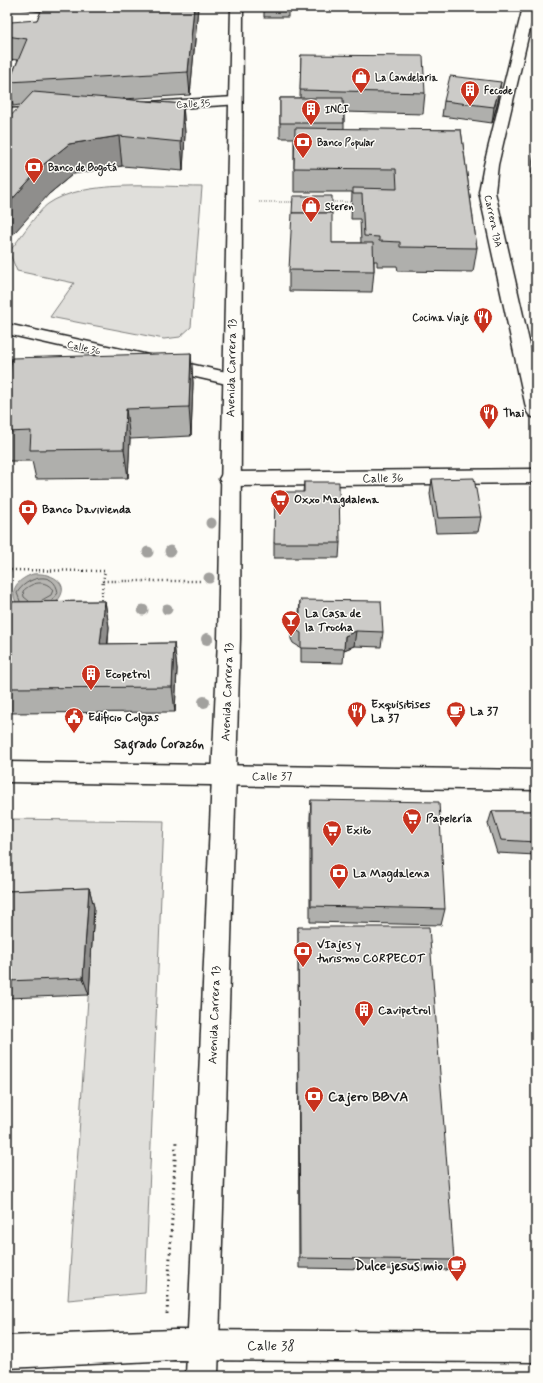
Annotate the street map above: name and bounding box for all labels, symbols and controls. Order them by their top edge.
shop icon: La Candelaria [350,66,372,94]
place label: La Candelaria [375,71,438,85]
building icon: Fecode [459,79,481,107]
place label: Fecode [484,84,513,98]
street label: Calle 35 [176,97,210,112]
building icon: INCI [300,98,322,126]
place label: INCI [325,103,349,117]
bank icon: Banco Popular [292,131,314,159]
place label: Banco Popular [317,136,375,150]
bank icon: Banco de Bogotá [23,156,45,184]
place label: Banco de Bogotá [48,162,117,177]
street label: Carrera 13A [481,194,504,249]
shop icon: Steren [300,195,322,223]
place label: Steren [325,201,353,214]
restaurant icon: Cocina Viaje [472,306,494,334]
place label: Cocina Viaje [412,311,469,326]
street label: Avenida Carrera 13 [223,319,241,417]
street label: Calle 36 [66,338,102,359]
restaurant icon: Thai [478,402,500,430]
place label: Thai [503,406,524,422]
street label: Calle 36 [362,471,404,487]
supermarket icon: Oxxo Magdalena [269,488,291,516]
place label: Oxxo Magdalena [294,492,380,508]
bank icon: Banco Davivienda [17,498,39,526]
place label: Banco Davivienda [42,502,131,518]
place label: La Casa de la Trocha [305,606,361,636]
bar icon: La Casa de la Trocha [280,609,302,637]
street label: Avenida Carrera 13 [218,643,238,741]
building icon: Ecopetrol [80,663,102,691]
place label: Ecopetrol [105,667,150,683]
place label: Exquisitises La 37 [371,697,431,727]
restaurant icon: Exquisitises La 37 [346,700,368,728]
cafe icon: La 37 [445,700,467,728]
place label: La 37 [470,704,498,720]
public building icon: Edificio Colgas [63,706,85,734]
place label: Edificio Colgas [88,710,160,727]
district label: Sagrado Corazón [114,736,205,756]
street label: Calle 37 [252,769,292,785]
supermarket icon: Papelería [401,807,423,835]
place label: Papelería [426,811,472,827]
supermarket icon: Exito [321,819,343,847]
place label: Exito [346,823,372,839]
bank icon: La Magdalena [328,862,350,890]
place label: La Magdalena [353,866,430,883]
place label: VIajes y turismo CORPECOT [316,937,425,967]
bank icon: VIajes y turismo CORPECOT [292,940,314,968]
street label: Avenida Carrera 13 [205,966,225,1064]
building icon: Cavipetrol [353,999,375,1027]
place label: Cavipetrol [378,1003,431,1019]
bank icon: Cajero BBVA [303,1085,325,1113]
place label: Cajero BBVA [328,1088,408,1107]
cafe icon: Dulce jesus mio [446,1254,468,1282]
place label: Dulce jesus mio [355,1257,444,1275]
street label: Calle 38 [247,1337,295,1355]

